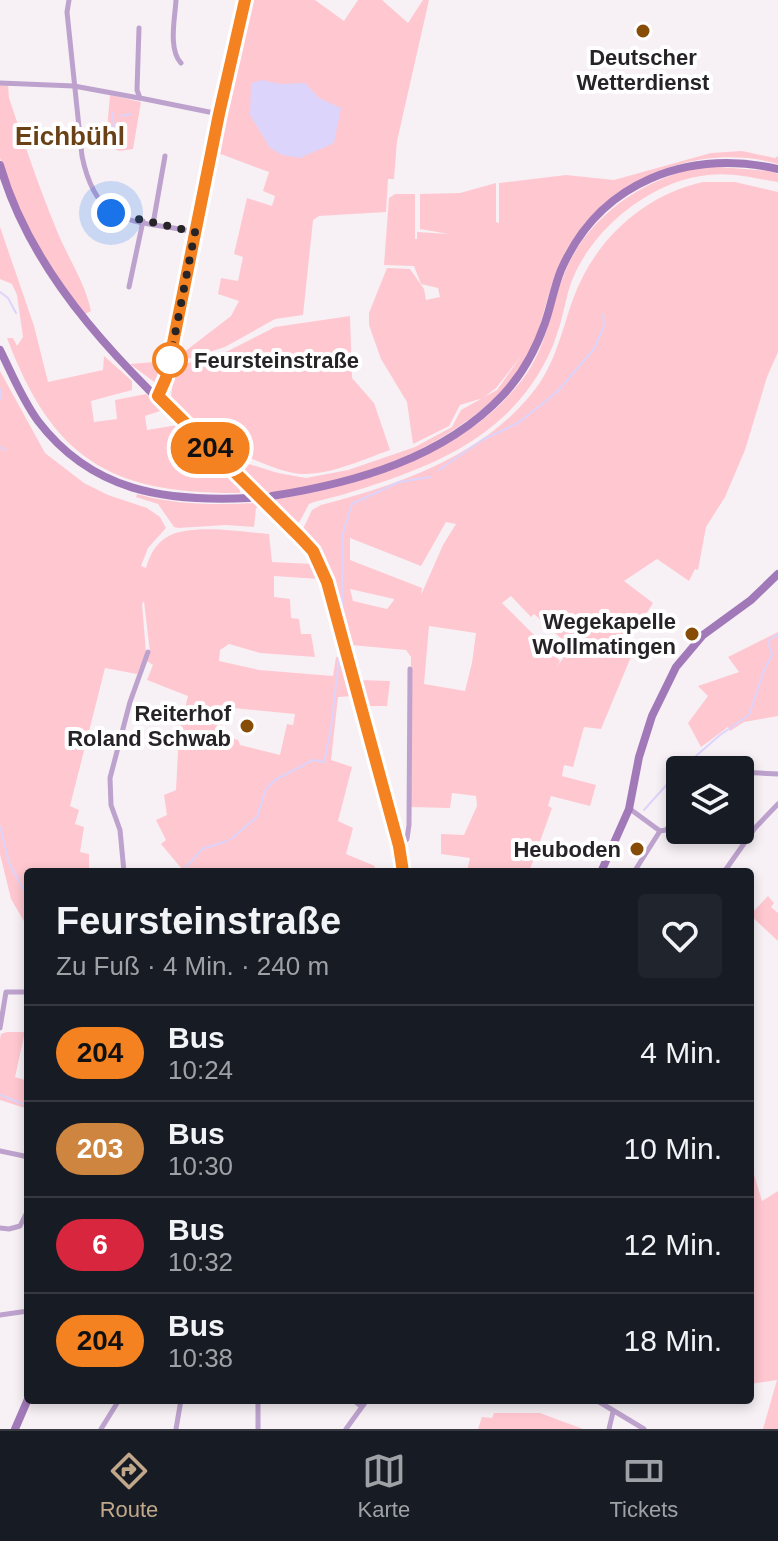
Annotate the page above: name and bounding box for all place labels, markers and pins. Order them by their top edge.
marker: Deutscher Wetterdienst [634,22,652,40]
place label: Deutscher Wetterdienst [577,45,710,95]
marker: Feursteinstraße [153,343,187,377]
place label: Feursteinstraße [194,348,359,373]
place label: Wegekapelle Wollmatingen [532,609,676,659]
marker: Wegekapelle Wollmatingen [683,625,701,643]
place label: Reiterhof Roland Schwab [67,701,232,751]
marker: Reiterhof Roland Schwab [238,717,256,735]
place label: Heuboden [513,837,621,862]
marker: Heuboden [628,840,646,858]

